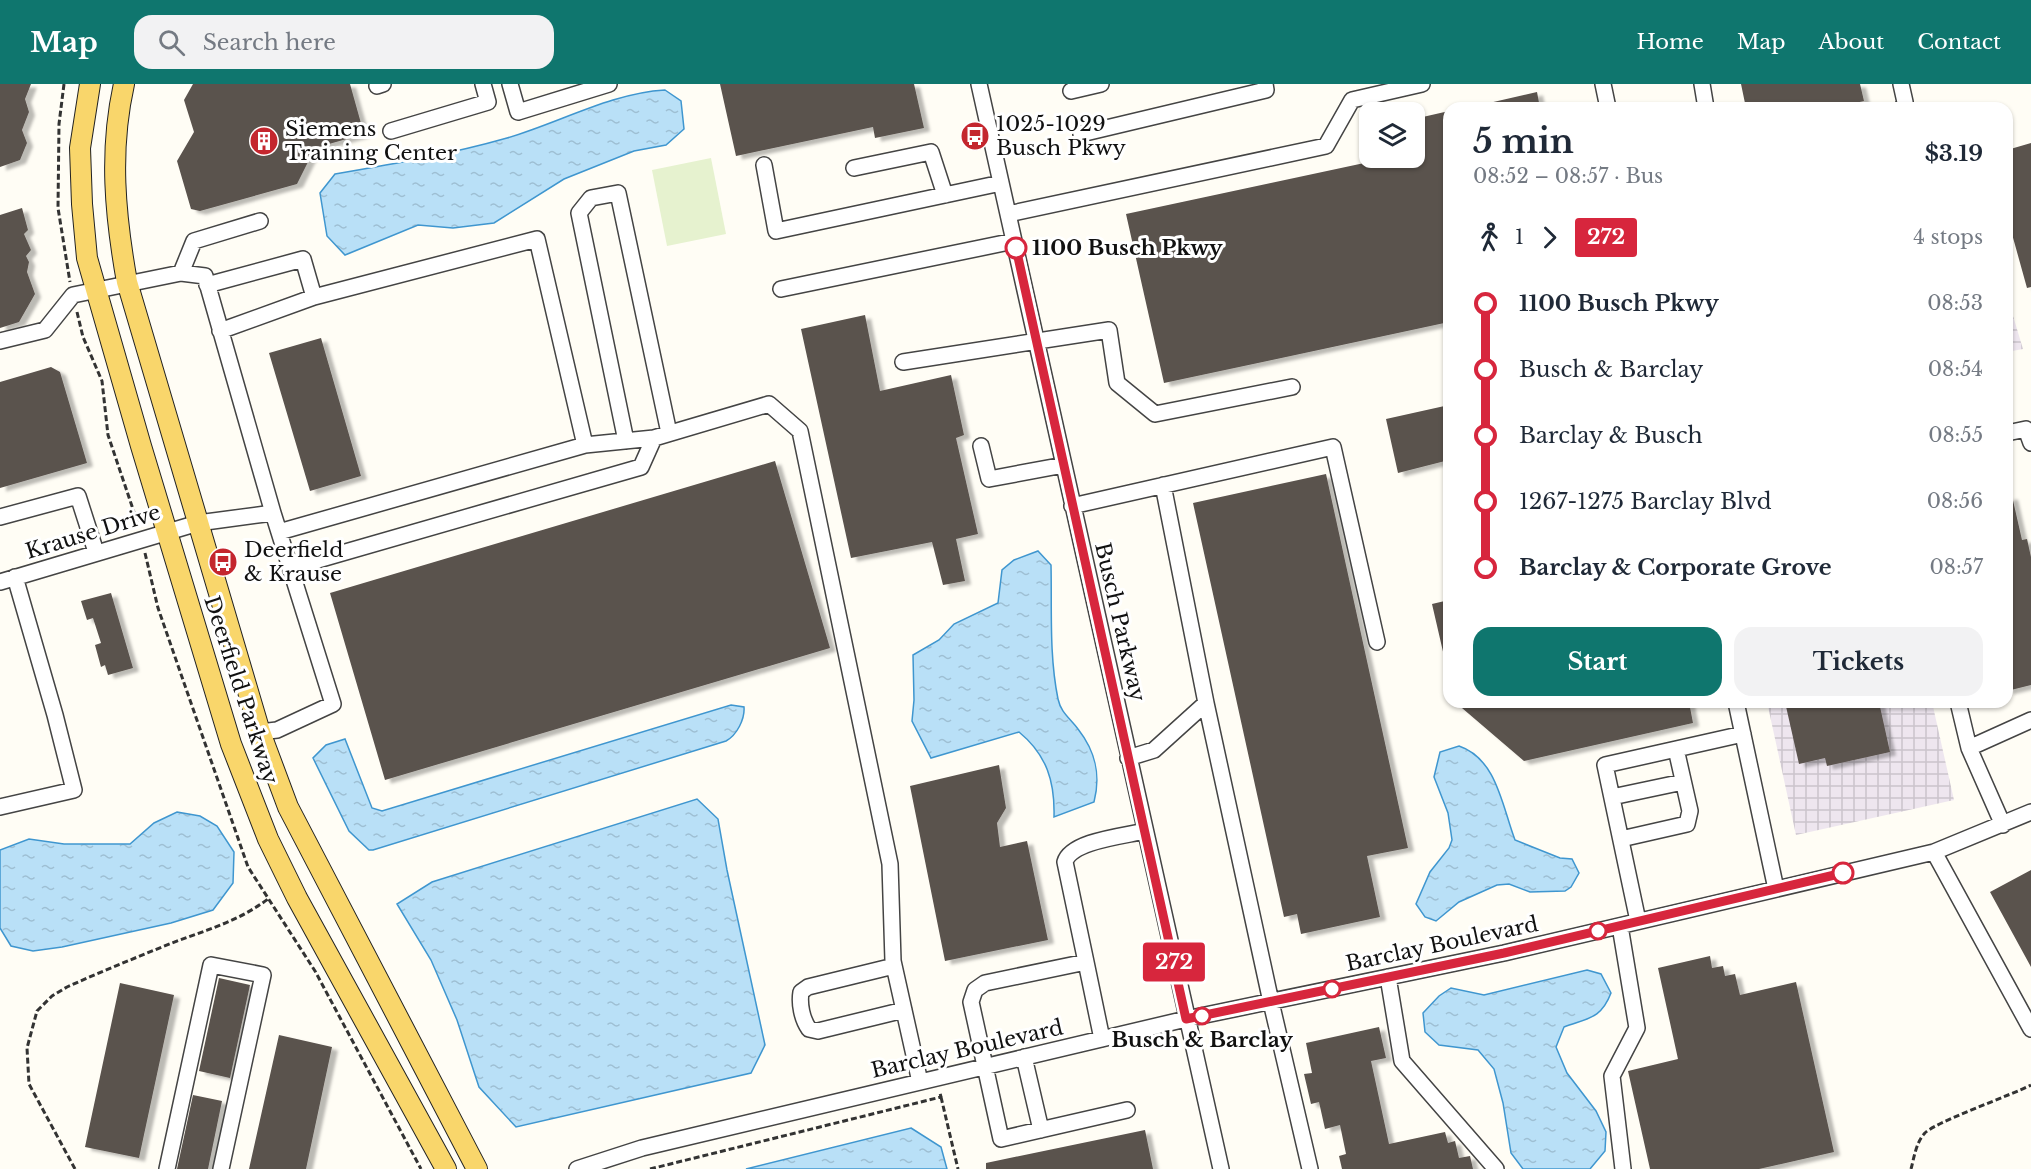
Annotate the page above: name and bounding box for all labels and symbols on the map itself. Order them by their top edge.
place label: 1025-1029 Busch Pkwy [996,111,1127,161]
place label: Siemens Training Center [285,116,457,166]
bus stop icon: 1025-1029 Busch Pkwy [959,120,991,152]
building icon: Siemens Training Center [248,125,280,157]
place label: 1100 Busch Pkwy [1032,235,1223,261]
marker: 1100 Busch Pkwy [1005,237,1027,259]
street label: Krause Drive [22,499,164,565]
place label: Deerfield & Krause [244,537,343,587]
street label: Busch Parkway [1089,540,1151,705]
bus stop icon: Deerfield & Krause [207,546,239,578]
street label: Deerfield Parkway [198,593,284,788]
unlabelled marker [1832,862,1854,884]
street label: Barclay Boulevard [1343,911,1541,977]
unlabelled marker [1589,922,1607,940]
line badge: 272 [1140,942,1208,982]
unlabelled marker [1323,980,1341,998]
marker: Busch & Barclay [1193,1007,1211,1025]
street label: Barclay Boulevard [868,1014,1066,1084]
place label: Busch & Barclay [1111,1027,1293,1053]

